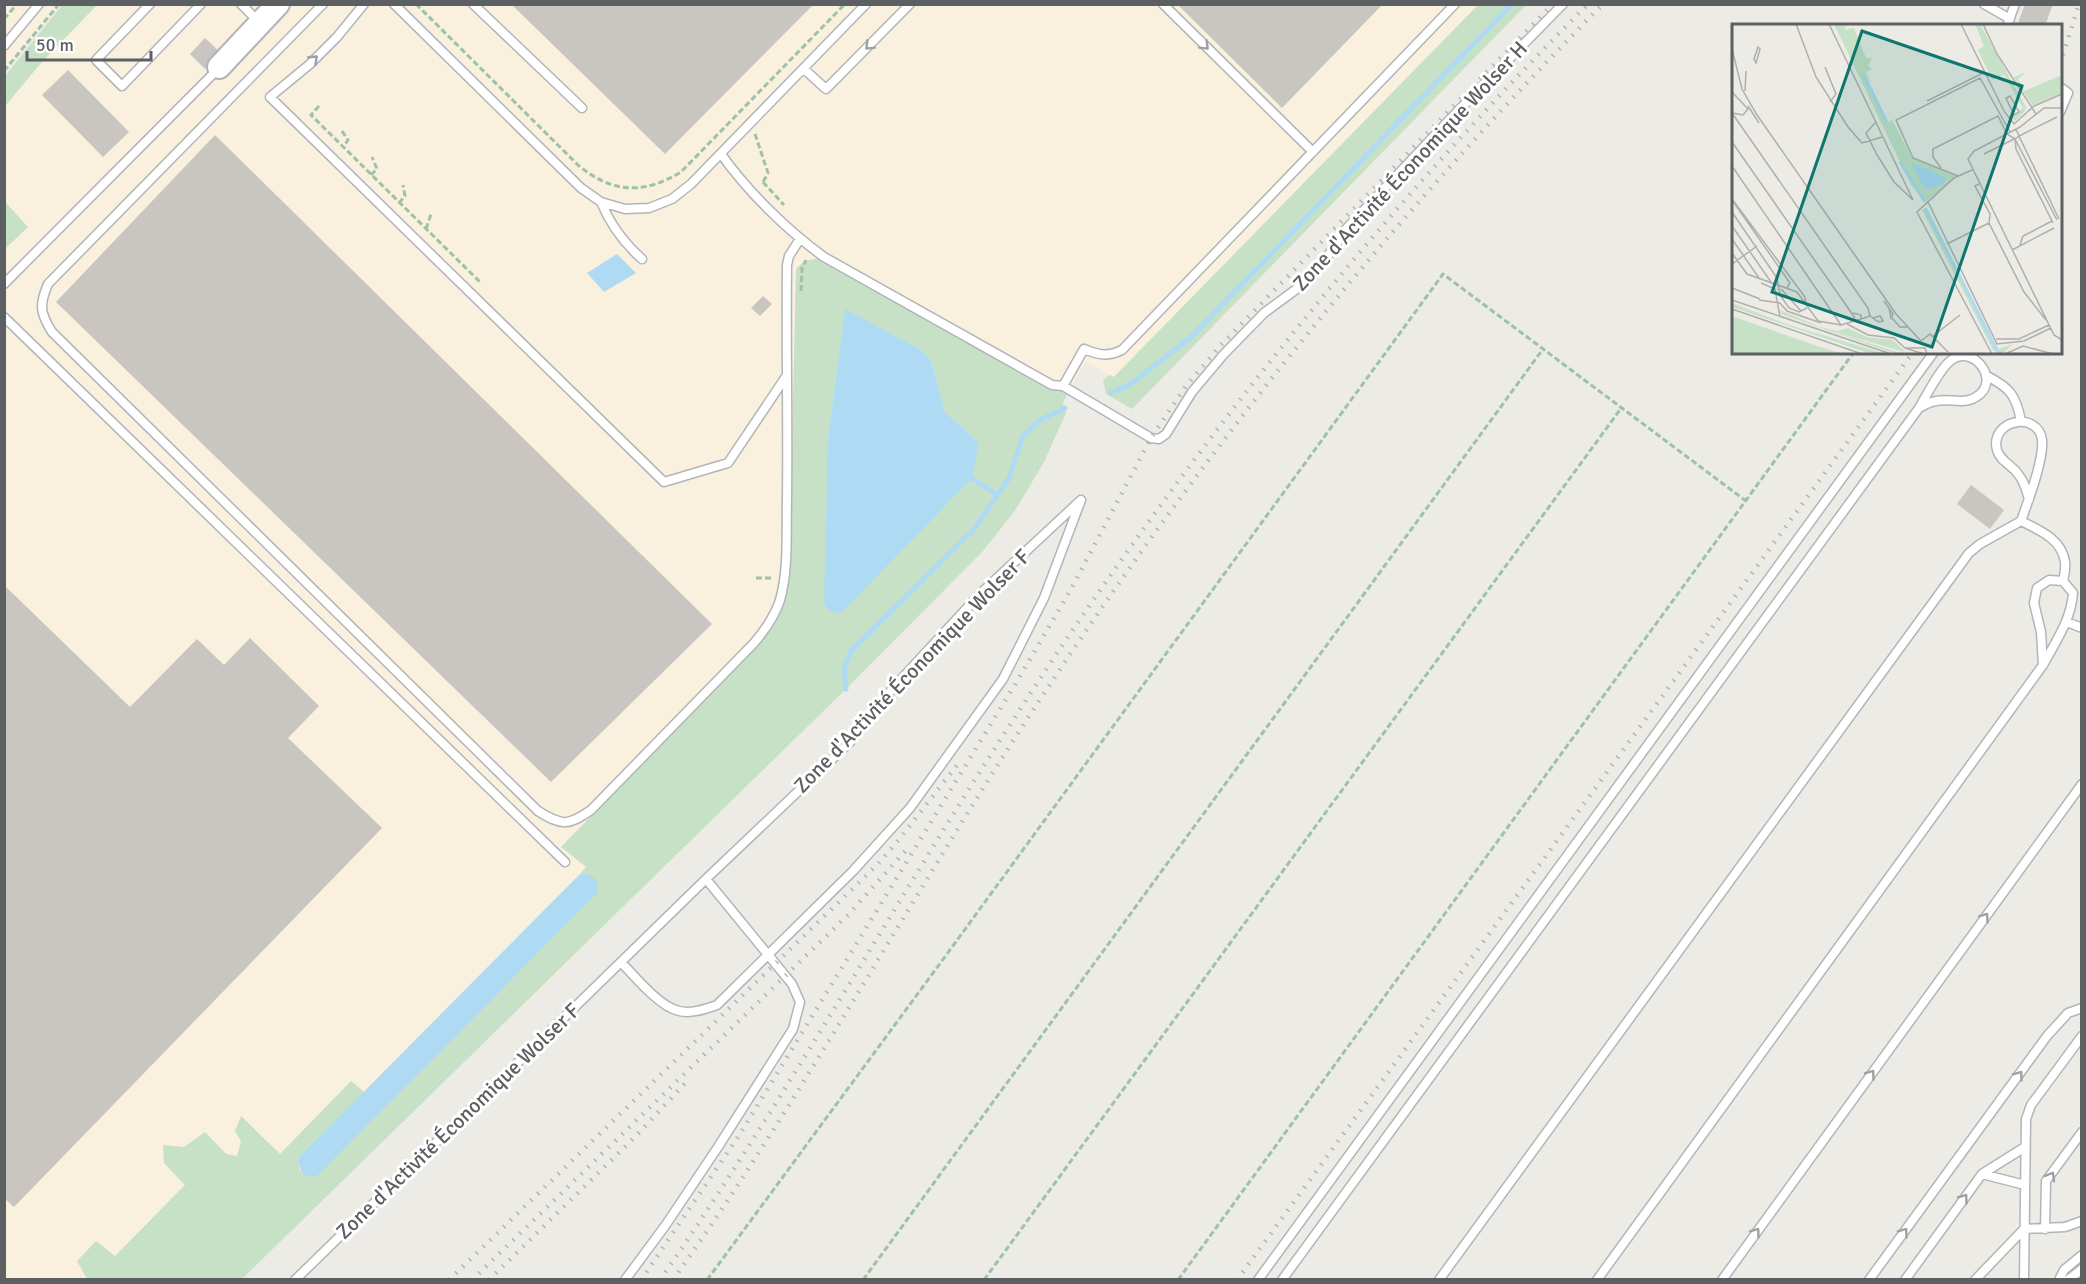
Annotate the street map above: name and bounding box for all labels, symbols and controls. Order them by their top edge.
scale bar [27,24,152,62]
inset map [1732,24,2062,354]
text: 50 m [36,34,74,56]
street label: Zone d'Activité Économique Wolser H [1287,36,1533,296]
one-way arrow [1197,38,1208,49]
one-way arrow [866,39,877,50]
one-way arrow [308,55,318,66]
street label: Zone d'Activité Économique Wolser F [788,544,1036,798]
one-way arrow [1978,912,1989,923]
street label: Zone d'Activité Économique Wolser F [331,997,585,1245]
one-way arrow [1864,1070,1875,1081]
one-way arrow [2012,1070,2023,1081]
one-way arrow [2044,1172,2055,1182]
one-way arrow [1957,1194,1968,1205]
one-way arrow [1749,1228,1760,1239]
one-way arrow [1896,1228,1907,1239]

